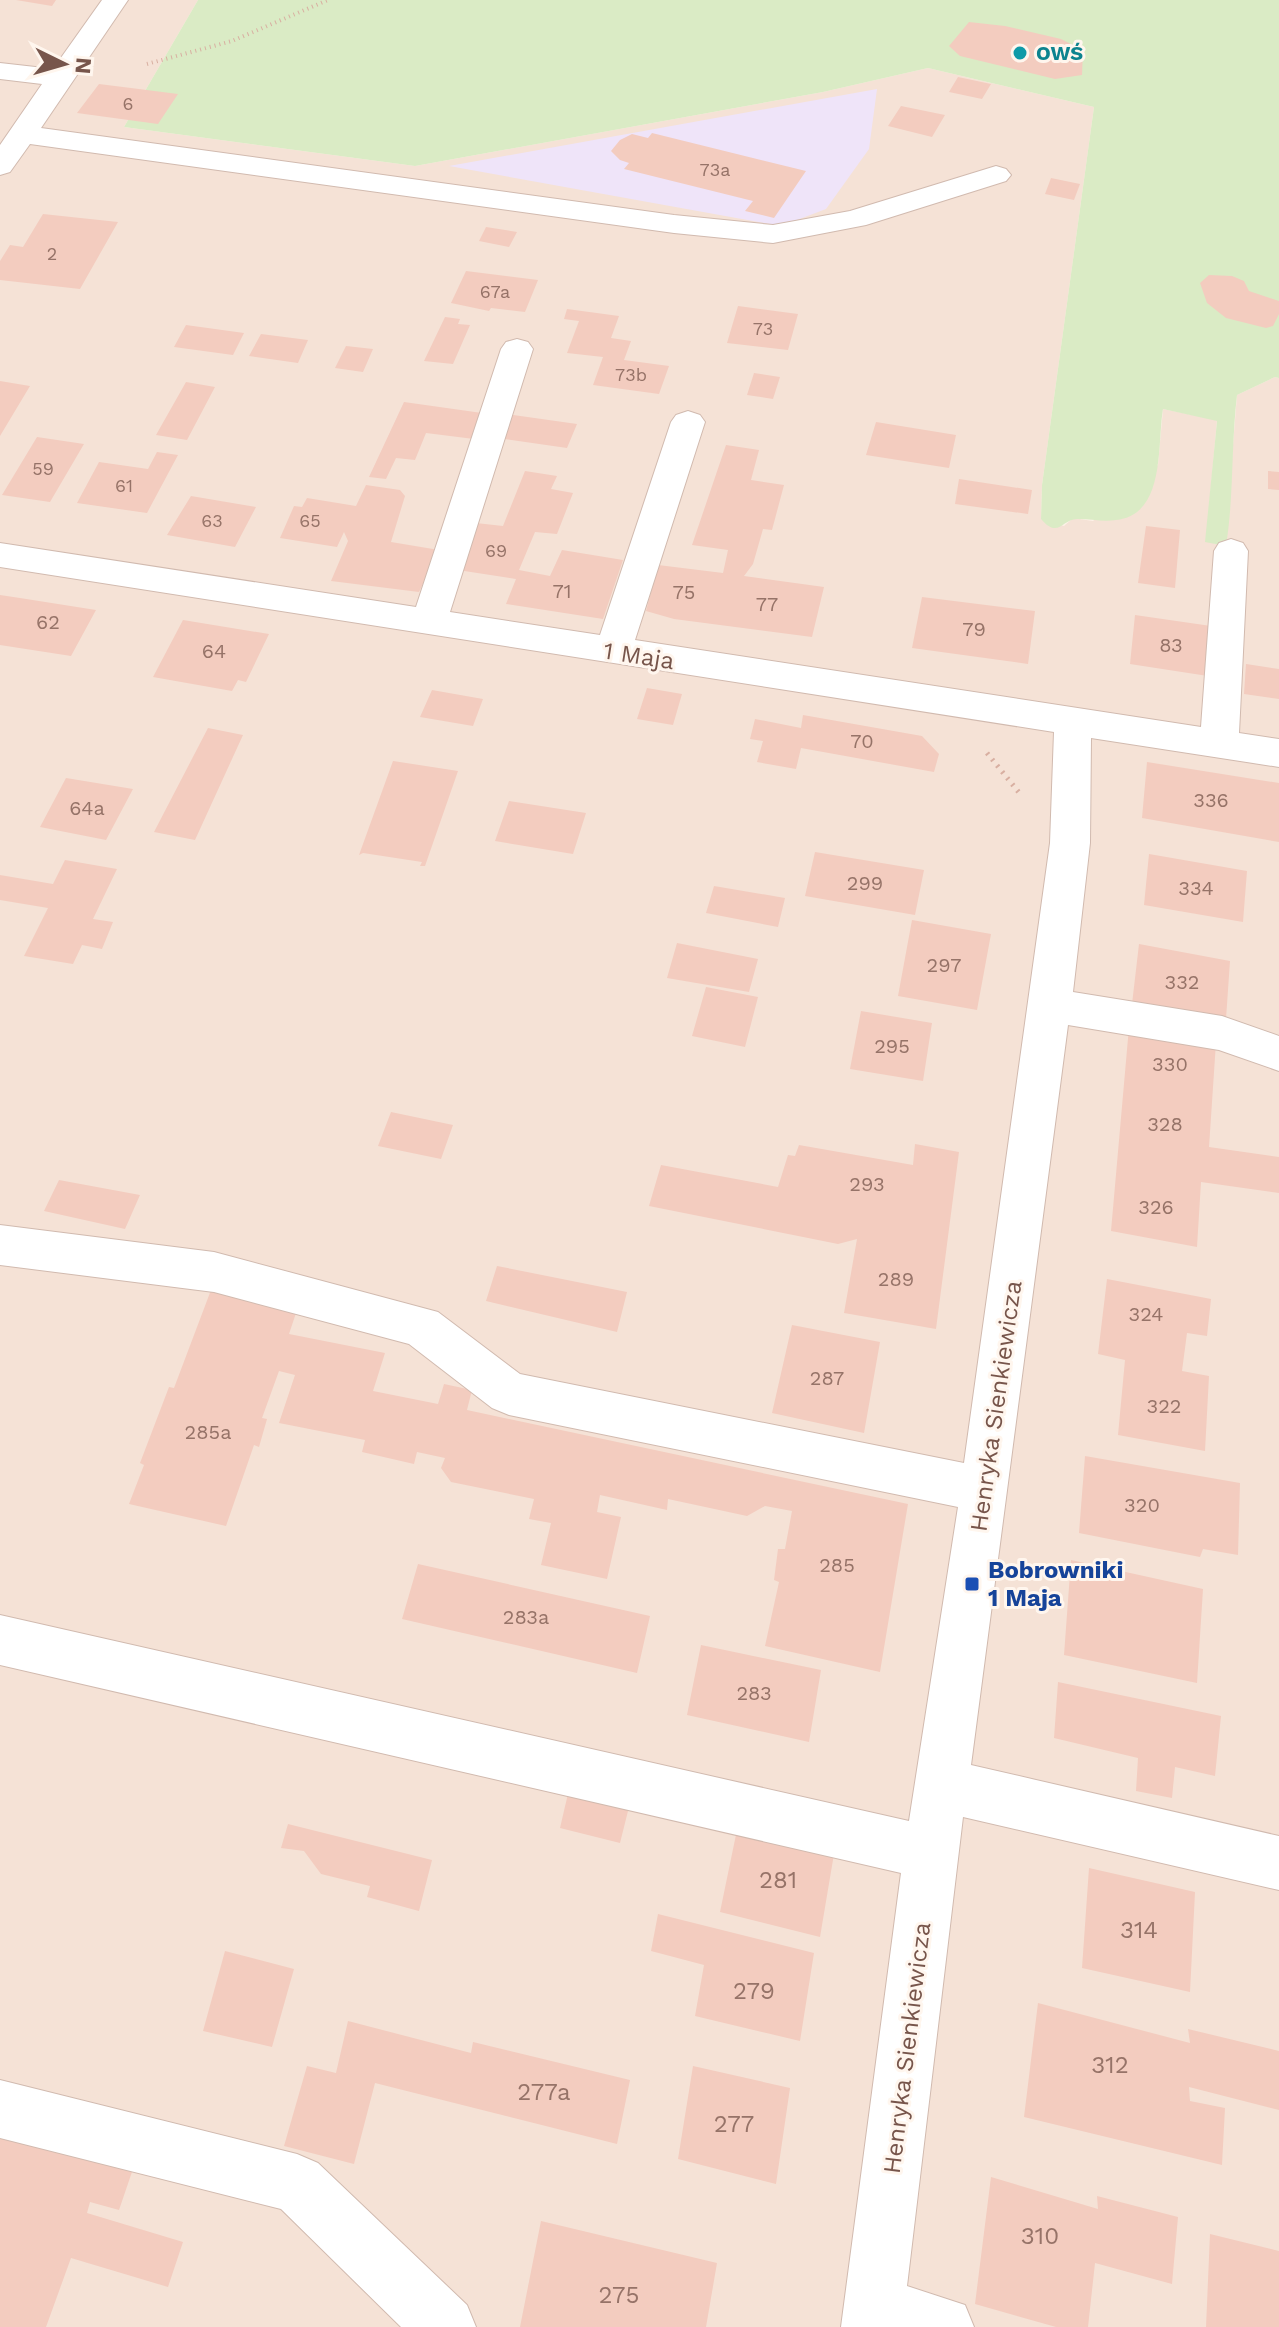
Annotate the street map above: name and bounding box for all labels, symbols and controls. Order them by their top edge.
north arrow [24,24,104,104]
place label: OWŚ [1036,41,1083,65]
marker: OWŚ [1011,44,1029,62]
text: N [70,56,97,75]
house number: 6 [123,93,133,114]
house number: 73a [700,159,730,180]
house number: 2 [47,243,57,264]
house number: 67a [480,281,510,302]
house number: 73 [753,318,773,339]
house number: 73b [615,364,647,385]
house number: 59 [32,458,54,479]
house number: 61 [115,475,133,496]
house number: 63 [201,510,223,531]
house number: 65 [299,510,321,531]
house number: 69 [485,540,507,561]
house number: 71 [552,579,572,603]
house number: 75 [673,580,695,604]
house number: 77 [756,592,778,616]
house number: 62 [36,610,60,634]
house number: 79 [962,617,986,641]
house number: 83 [1159,633,1183,657]
street label: 1 Maja [602,637,676,675]
house number: 64 [202,639,226,663]
house number: 70 [850,729,874,753]
house number: 336 [1193,788,1229,812]
house number: 64a [69,796,105,820]
house number: 299 [847,871,883,895]
house number: 334 [1178,876,1214,900]
house number: 297 [927,953,961,977]
house number: 332 [1165,970,1199,994]
house number: 295 [874,1034,910,1058]
house number: 330 [1152,1052,1188,1076]
house number: 328 [1147,1112,1183,1136]
house number: 293 [849,1172,885,1196]
house number: 326 [1138,1195,1174,1219]
house number: 289 [878,1267,914,1291]
street label: Henryka Sienkiewicza [965,1279,1027,1533]
house number: 324 [1129,1302,1163,1326]
house number: 287 [810,1366,844,1390]
house number: 322 [1147,1394,1181,1418]
house number: 285a [185,1420,231,1444]
house number: 320 [1124,1493,1160,1517]
house number: 285 [819,1553,855,1577]
place label: Bobrowniki 1 Maja [988,1556,1123,1612]
marker: Bobrowniki 1 Maja [963,1575,981,1593]
house number: 283a [503,1605,549,1629]
house number: 283 [736,1681,772,1705]
house number: 281 [759,1866,797,1894]
house number: 314 [1120,1916,1158,1944]
street label: Henryka Sienkiewicza [878,1921,936,2175]
house number: 279 [733,1977,775,2005]
house number: 312 [1091,2051,1129,2079]
house number: 277a [517,2078,571,2106]
house number: 277 [714,2110,754,2138]
house number: 310 [1021,2222,1059,2250]
house number: 275 [599,2281,639,2309]

